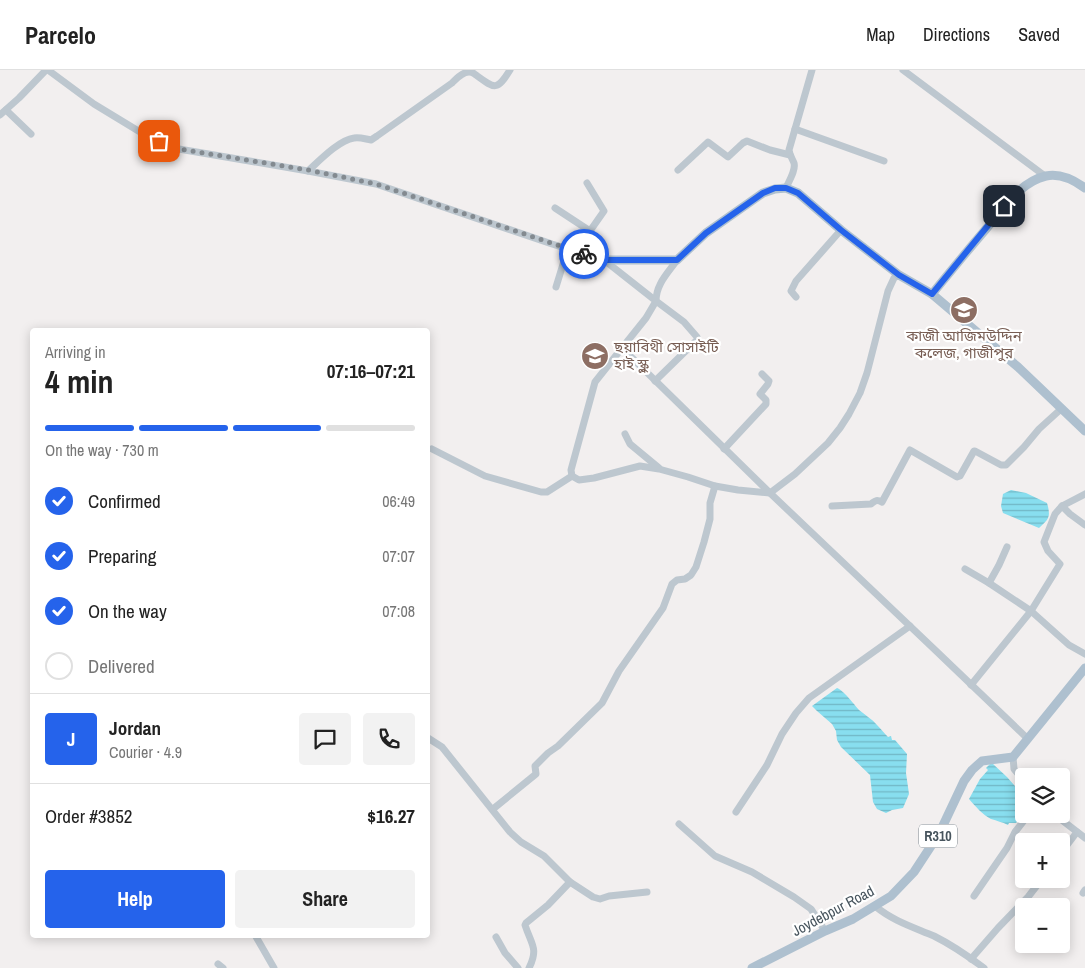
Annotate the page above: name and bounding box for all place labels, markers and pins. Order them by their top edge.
pin [138,120,180,162]
pin [983,185,1025,227]
school or university icon: কাজী আজিমউদ্দিন কলেজ, গাজীপুর [949,295,979,325]
place label: কাজী আজিমউদ্দিন কলেজ, গাজীপুর [905,325,1023,363]
place label: ছয়াবিথী সোসাইটি হাই স্কুল [613,336,720,374]
school or university icon: ছয়াবিথী সোসাইটি হাই স্কুল [580,341,610,371]

